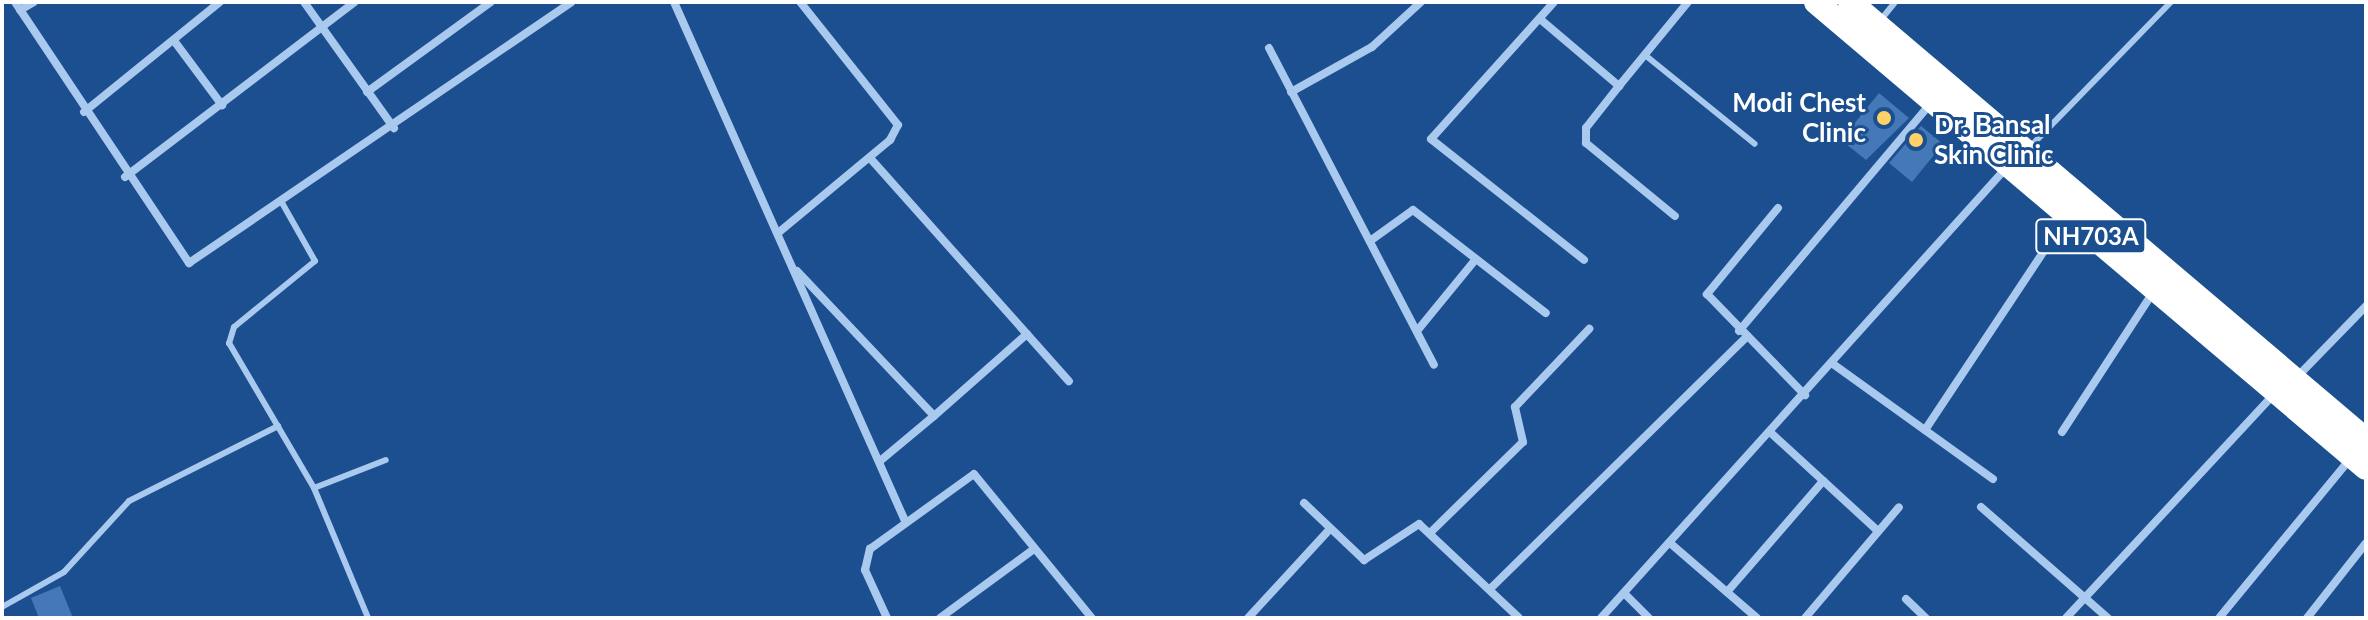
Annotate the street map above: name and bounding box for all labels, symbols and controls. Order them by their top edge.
place label: Modi Chest Clinic [1732,87,1866,148]
marker: Modi Chest Clinic [1873,107,1895,129]
place label: Dr. Bansal Skin Clinic [1934,109,2054,170]
marker: Dr. Bansal Skin Clinic [1905,129,1927,151]
road number: NH703A [2035,216,2147,256]

